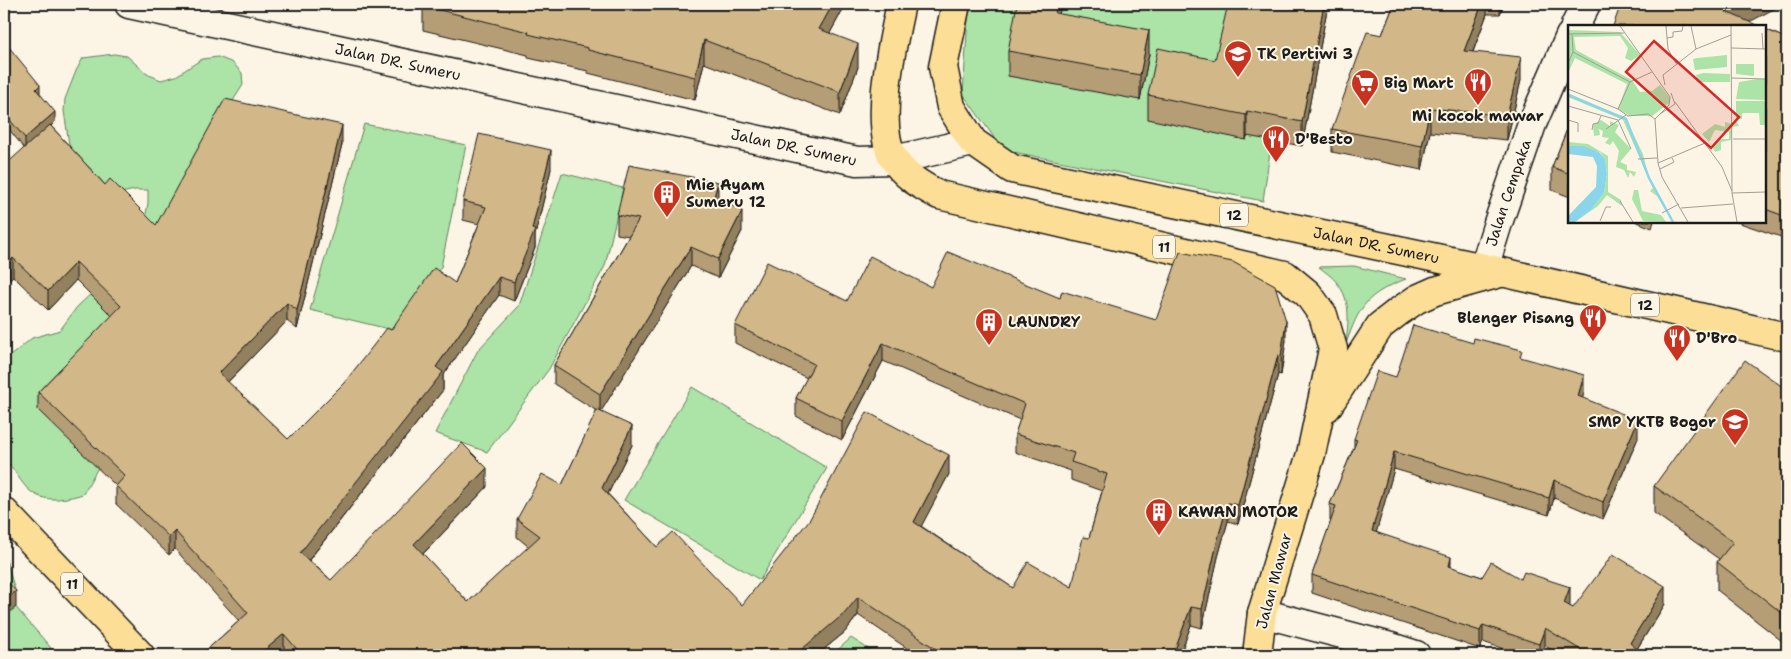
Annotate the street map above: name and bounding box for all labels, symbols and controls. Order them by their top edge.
inset map [1568,25,1766,222]
street label: Jalan DR. Sumeru [333,39,463,85]
school or university icon: TK Pertiwi 3 [1223,39,1253,78]
place label: TK Pertiwi 3 [1257,44,1353,64]
restaurant icon: Mi kocok mawar [1463,67,1493,106]
supermarket icon: Big Mart [1350,68,1380,107]
place label: Big Mart [1384,73,1453,93]
place label: Mi kocok mawar [1412,106,1544,126]
street label: Jalan DR. Sumeru [729,124,859,171]
restaurant icon: D'Besto [1261,124,1291,163]
place label: D'Besto [1295,129,1353,149]
street label: Jalan Cempaka [1481,136,1536,249]
place label: Mie Ayam Sumeru 12 [686,175,766,212]
building icon: Mie Ayam Sumeru 12 [652,179,682,218]
road number: 12 [1220,204,1248,226]
street label: Jalan DR. Sumeru [1311,222,1441,268]
road number: 11 [1153,236,1175,258]
road number: 12 [1631,294,1659,316]
restaurant icon: Blenger Pisang [1578,303,1608,342]
building icon: LAUNDRY [974,307,1004,346]
place label: Blenger Pisang [1457,308,1574,328]
place label: LAUNDRY [1008,312,1081,332]
restaurant icon: D'Bro [1662,323,1692,362]
place label: D'Bro [1696,328,1738,348]
school or university icon: SMP YKTB Bogor [1720,407,1750,446]
place label: SMP YKTB Bogor [1588,412,1716,432]
building icon: KAWAN MOTOR [1144,497,1174,536]
place label: KAWAN MOTOR [1178,502,1298,522]
street label: Jalan Mawar [1252,531,1296,631]
road number: 11 [61,572,83,596]

